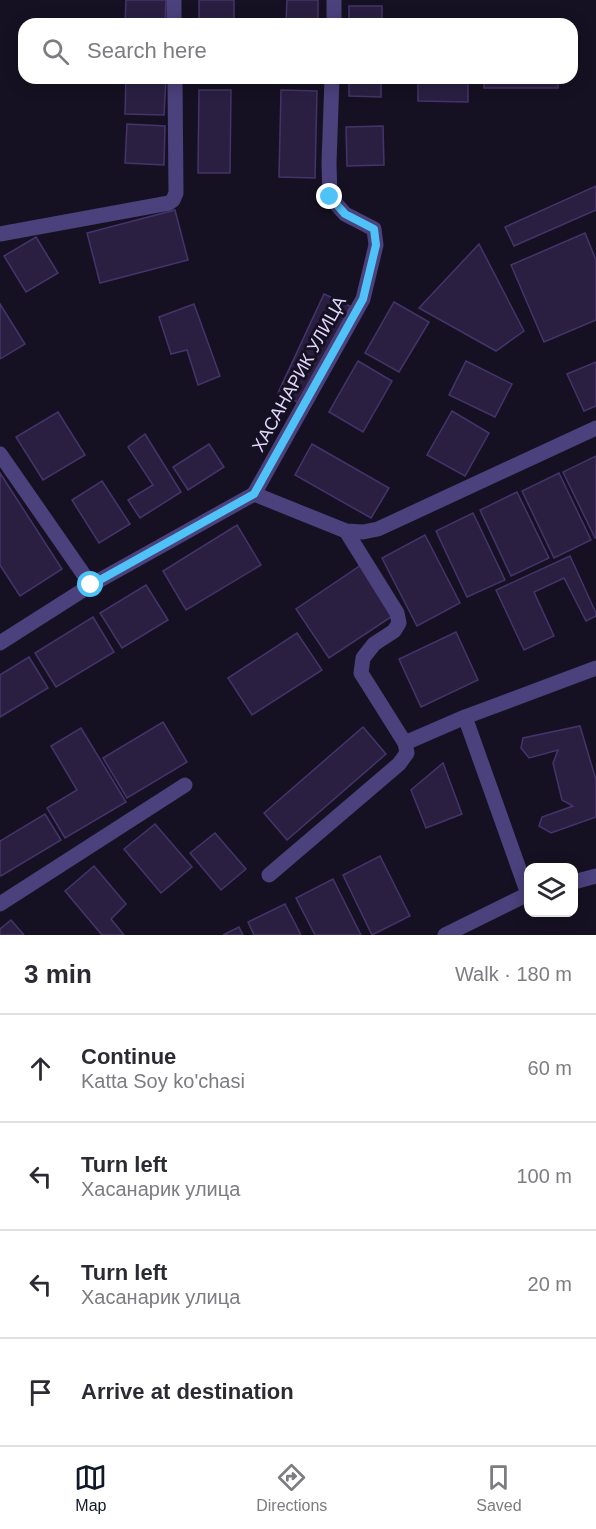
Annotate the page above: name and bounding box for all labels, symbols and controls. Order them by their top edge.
search box [18,18,578,84]
icon: search [39,35,72,68]
text: Search here [87,38,207,63]
route end [316,183,342,209]
street label: ХАСАНАРИК УЛИЦА [248,293,350,455]
route start [77,571,103,597]
map controls [524,863,578,917]
button: layers [524,863,578,917]
text: 3 min [24,959,92,989]
text: Walk · 180 m [455,963,572,985]
text: Continue [81,1044,176,1069]
icon: ahead [24,1052,57,1085]
text: 60 m [528,1057,572,1079]
text: Katta Soy ko'chasi [81,1070,245,1092]
text: Turn left [81,1152,167,1177]
icon: left [24,1160,57,1193]
text: 100 m [516,1165,572,1187]
text: Хасанарик улица [81,1178,240,1200]
text: Turn left [81,1260,167,1285]
icon: left [24,1268,57,1301]
text: 20 m [528,1273,572,1295]
text: Хасанарик улица [81,1286,240,1308]
icon: arrive [24,1376,57,1409]
text: Arrive at destination [81,1379,294,1404]
tab: Map [74,1461,107,1515]
tab: Directions [256,1461,327,1515]
tab: Saved [476,1461,522,1515]

